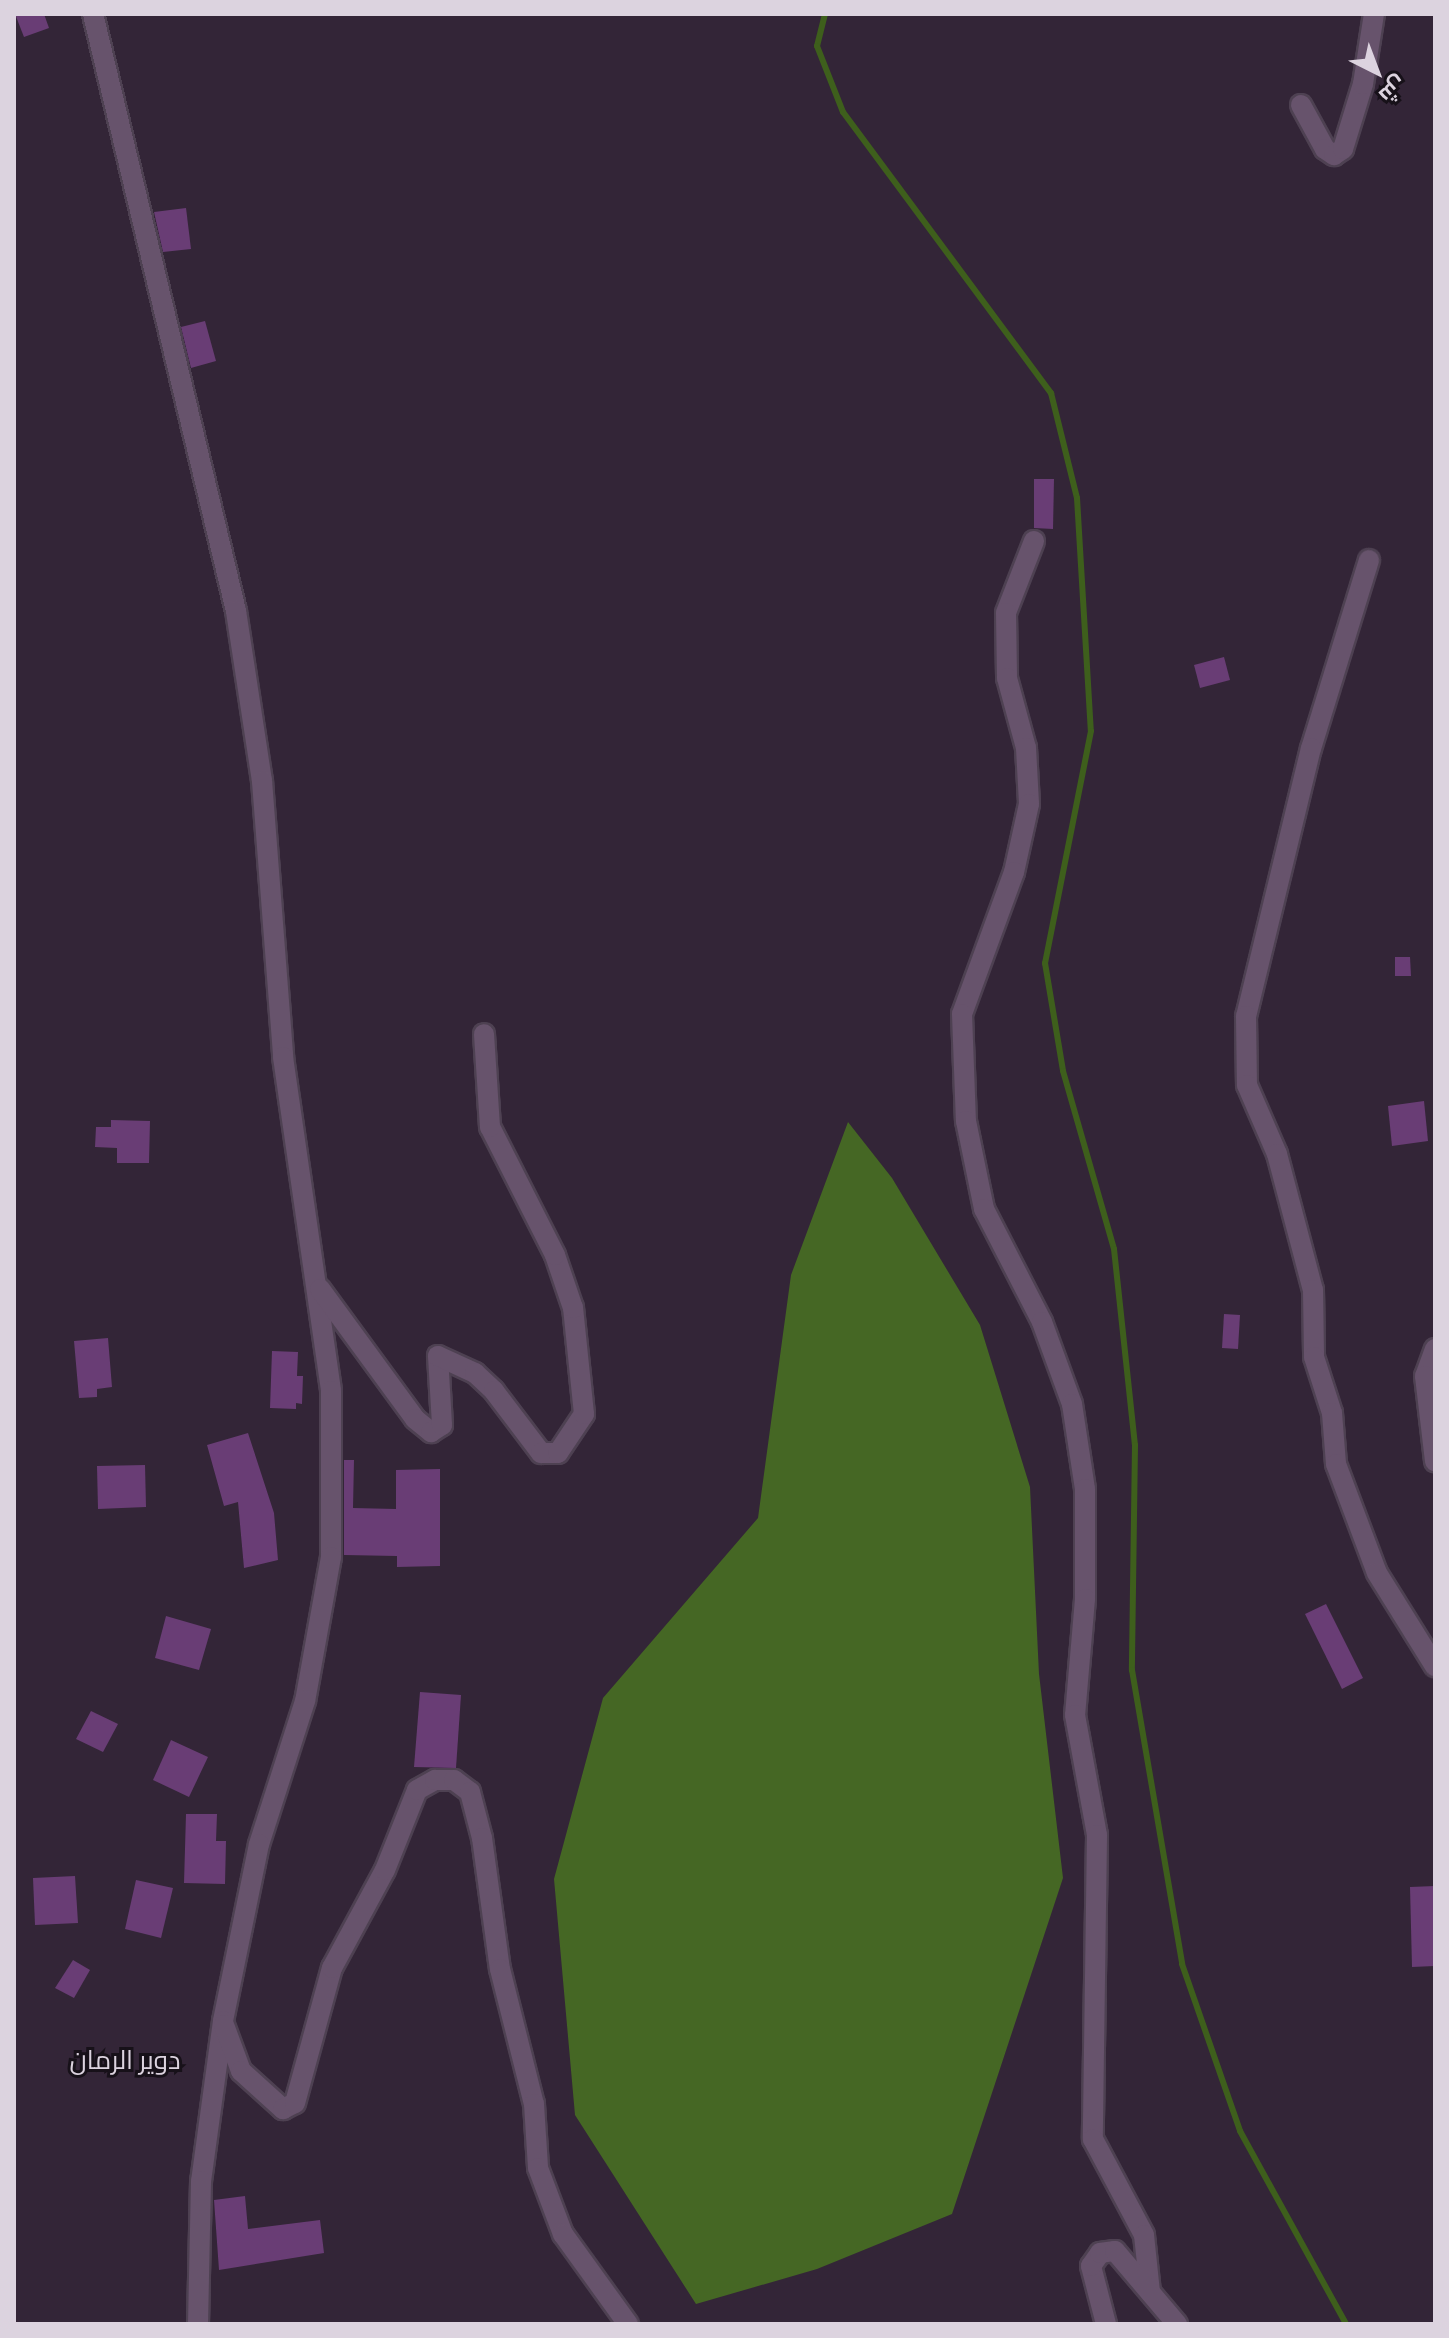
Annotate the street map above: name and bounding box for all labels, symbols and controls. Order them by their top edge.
north arrow [1337,32,1417,112]
text: ش [1373,69,1414,110]
district label: دوير الرمان [69,2044,181,2076]

